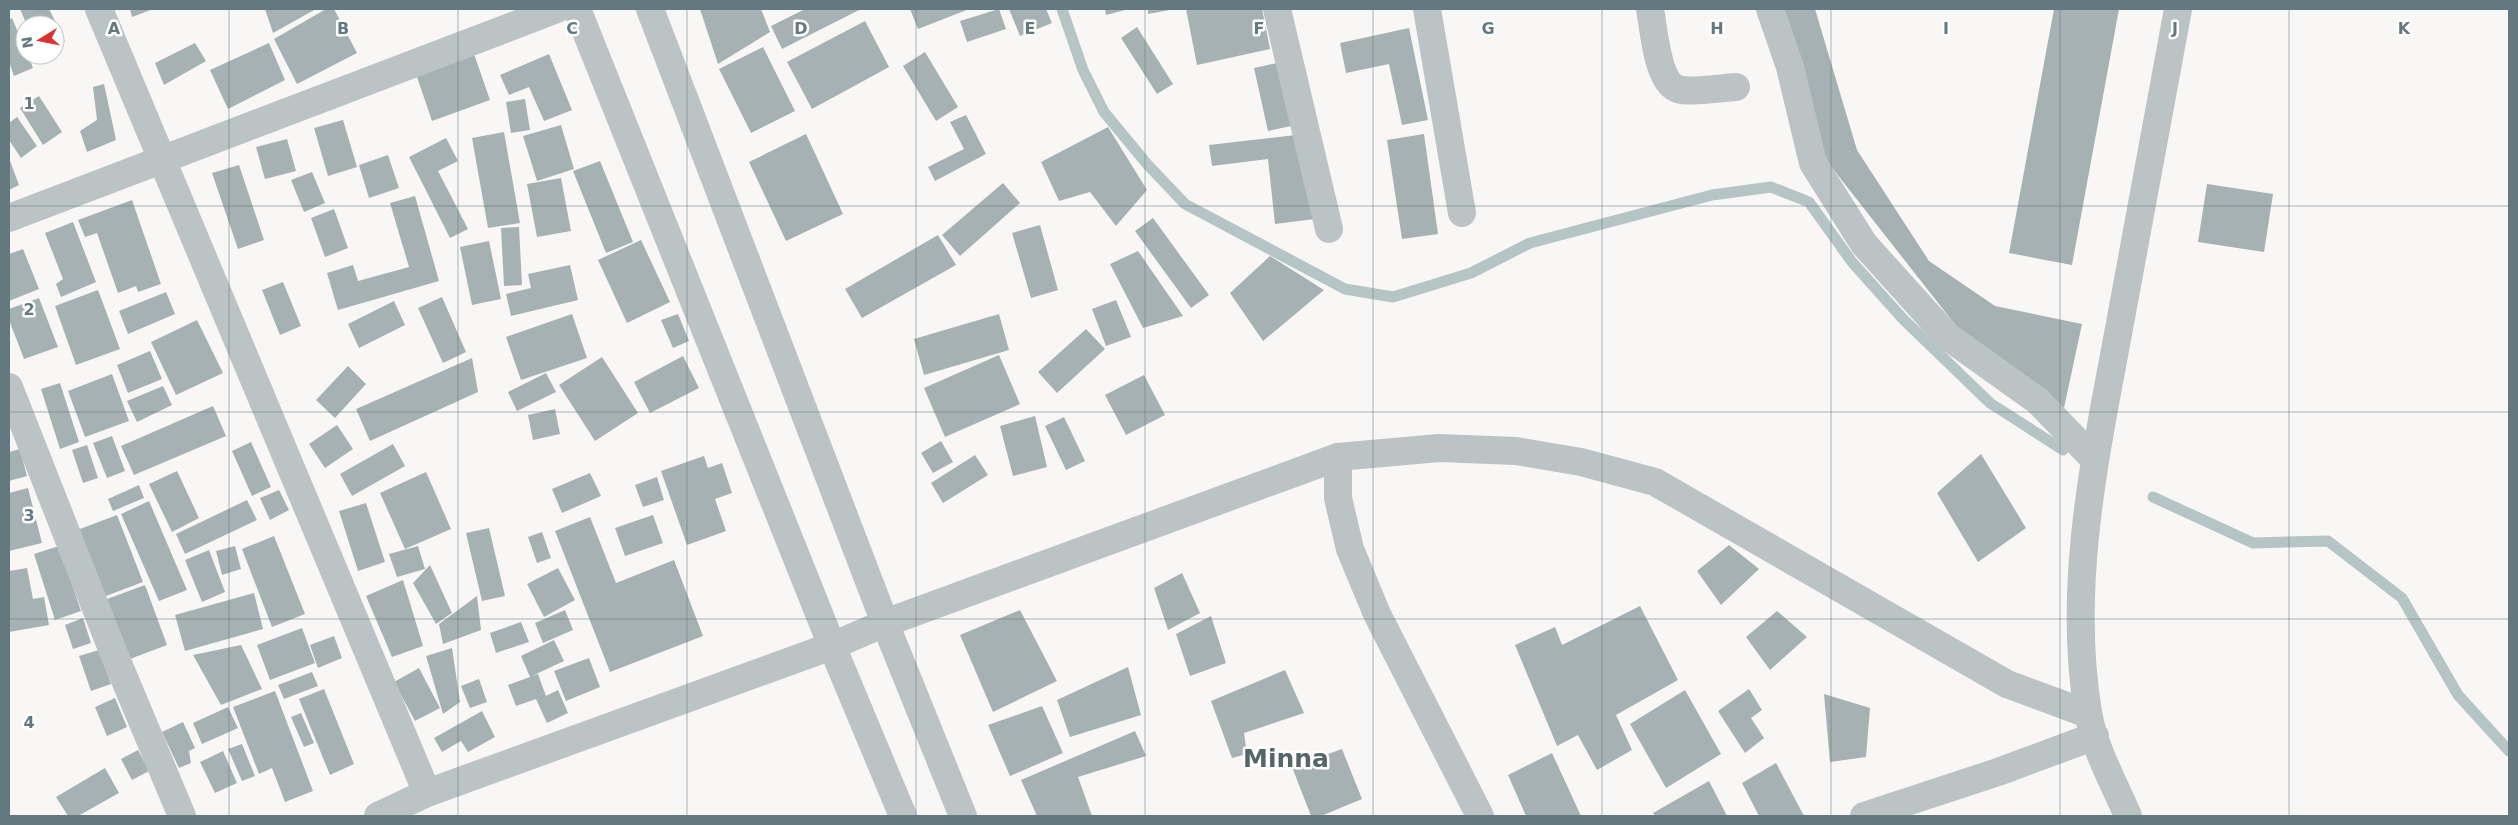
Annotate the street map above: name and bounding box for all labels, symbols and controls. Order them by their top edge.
north arrow [15,15,65,65]
text: A [108,19,121,38]
text: B [337,19,349,38]
text: C [566,19,578,38]
text: D [794,19,808,38]
text: E [1025,19,1035,38]
text: F [1254,19,1264,38]
text: G [1481,19,1495,38]
text: H [1710,19,1724,38]
text: I [1943,19,1949,38]
text: J [2171,19,2178,38]
text: K [2398,19,2411,38]
text: N [18,35,36,49]
text: 1 [23,94,35,113]
text: 2 [23,300,35,319]
text: 3 [23,506,35,525]
text: 4 [23,713,35,732]
district label: Minna [1243,744,1329,773]

